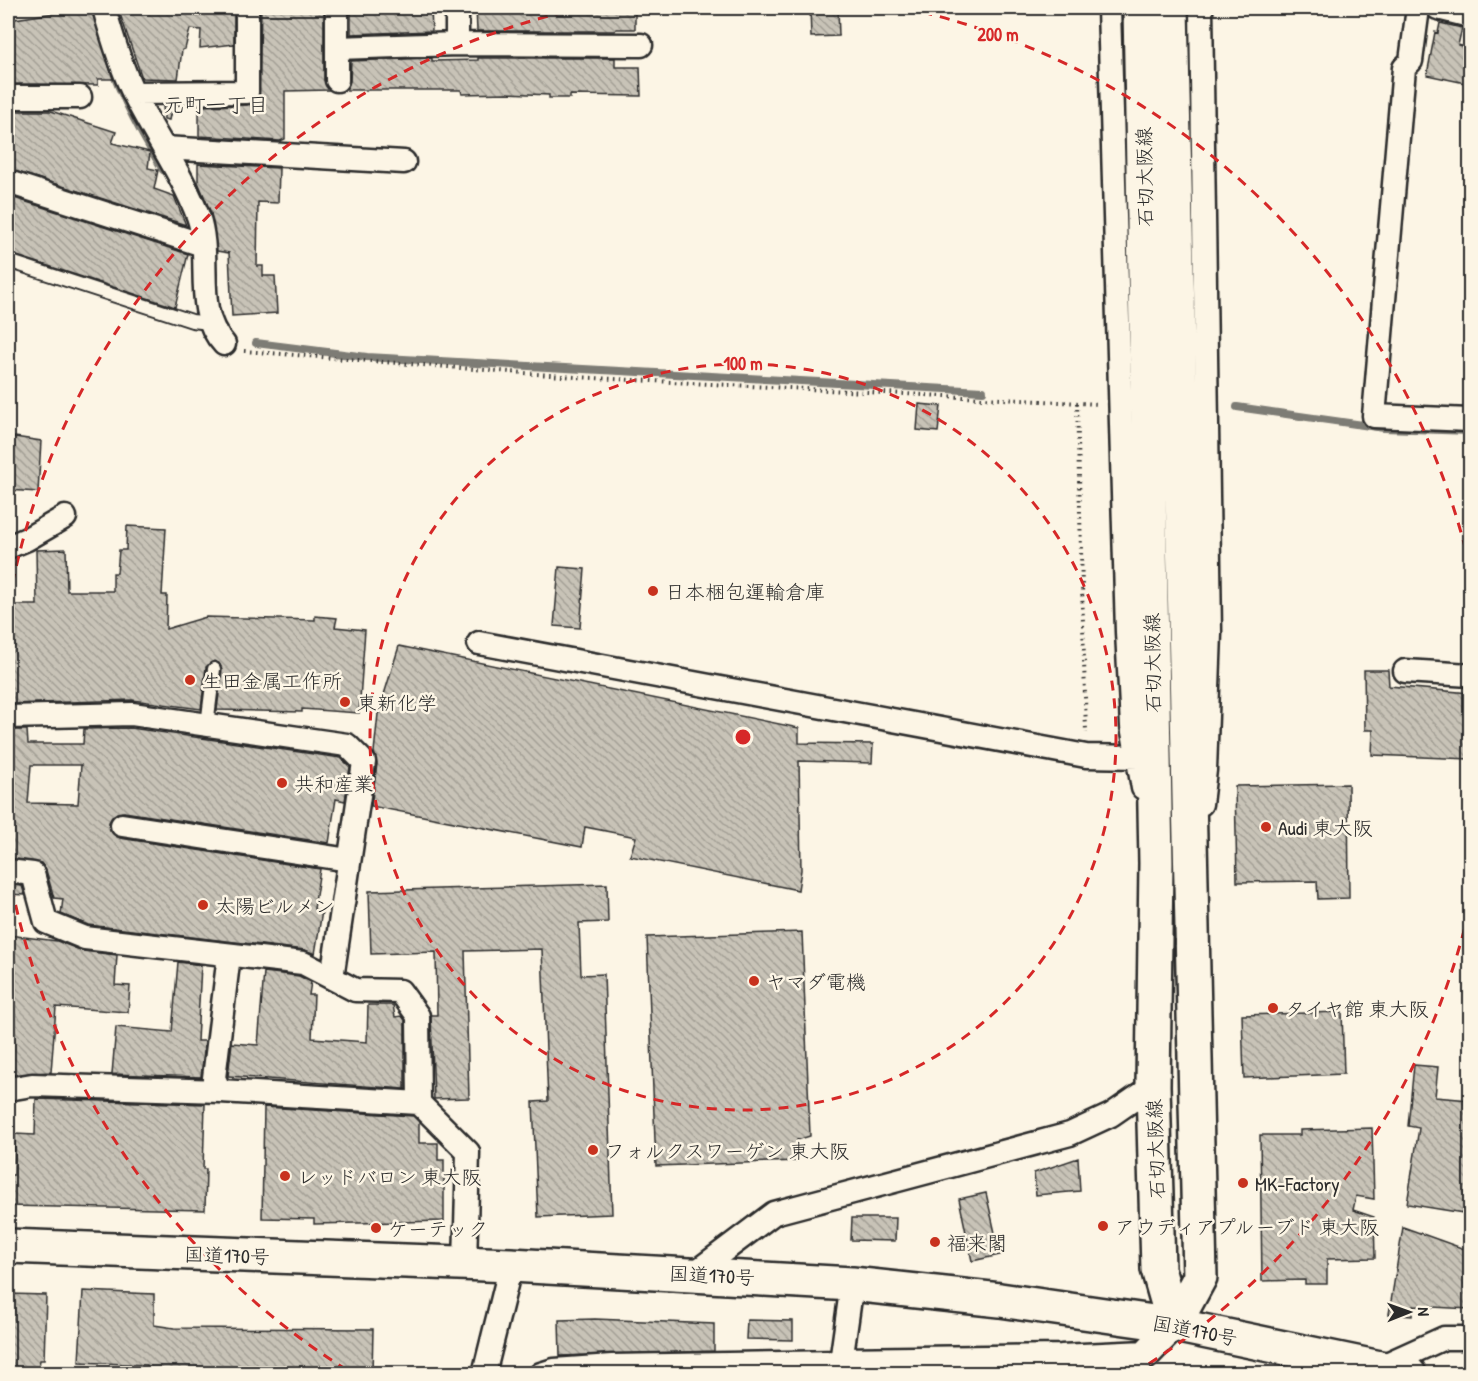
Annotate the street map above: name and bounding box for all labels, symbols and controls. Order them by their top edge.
text: 200 m [978,22,1018,47]
district label: 元町一丁目 [164,90,269,119]
street label: 石切大阪線 [1130,127,1158,227]
text: 100 m [723,351,763,376]
place label: 日本梱包運輸倉庫 [665,578,825,605]
marker: 日本梱包運輸倉庫 [646,584,660,598]
street label: 石切大阪線 [1138,613,1166,713]
place label: 生田金属工作所 [202,667,342,694]
marker: 生田金属工作所 [183,673,197,687]
place label: 東新化学 [357,689,437,716]
marker: 東新化学 [338,695,352,709]
centre of rings [733,727,753,747]
place label: 共和産業 [294,770,374,797]
marker: 共和産業 [275,776,289,790]
place label: Audi 東大阪 [1278,814,1373,841]
marker: Audi 東大阪 [1259,820,1273,834]
place label: 太陽ビルメン [215,892,335,919]
marker: 太陽ビルメン [196,898,210,912]
place label: ヤマダ電機 [766,968,866,995]
marker: ヤマダ電機 [747,974,761,988]
place label: タイヤ館 東大阪 [1285,995,1429,1022]
marker: タイヤ館 東大阪 [1266,1001,1280,1015]
street label: 石切大阪線 [1140,1099,1170,1199]
place label: フォルクスワーゲン 東大阪 [605,1137,849,1164]
marker: フォルクスワーゲン 東大阪 [586,1143,600,1157]
place label: レッドバロン 東大阪 [297,1163,482,1190]
marker: レッドバロン 東大阪 [278,1169,292,1183]
place label: MK-Factory [1255,1170,1340,1197]
marker: MK-Factory [1236,1176,1250,1190]
place label: アウディアプルーブド 東大阪 [1115,1213,1379,1240]
place label: ケーテック [388,1215,488,1242]
marker: アウディアプルーブド 東大阪 [1096,1219,1110,1233]
marker: ケーテック [369,1221,383,1235]
place label: 福来閣 [947,1229,1007,1256]
marker: 福来閣 [928,1235,942,1249]
street label: 国道170号 [183,1240,271,1270]
street label: 国道170号 [668,1259,756,1291]
north arrow [1379,1282,1439,1342]
text: N [1413,1307,1435,1317]
street label: 国道170号 [1150,1309,1240,1351]

